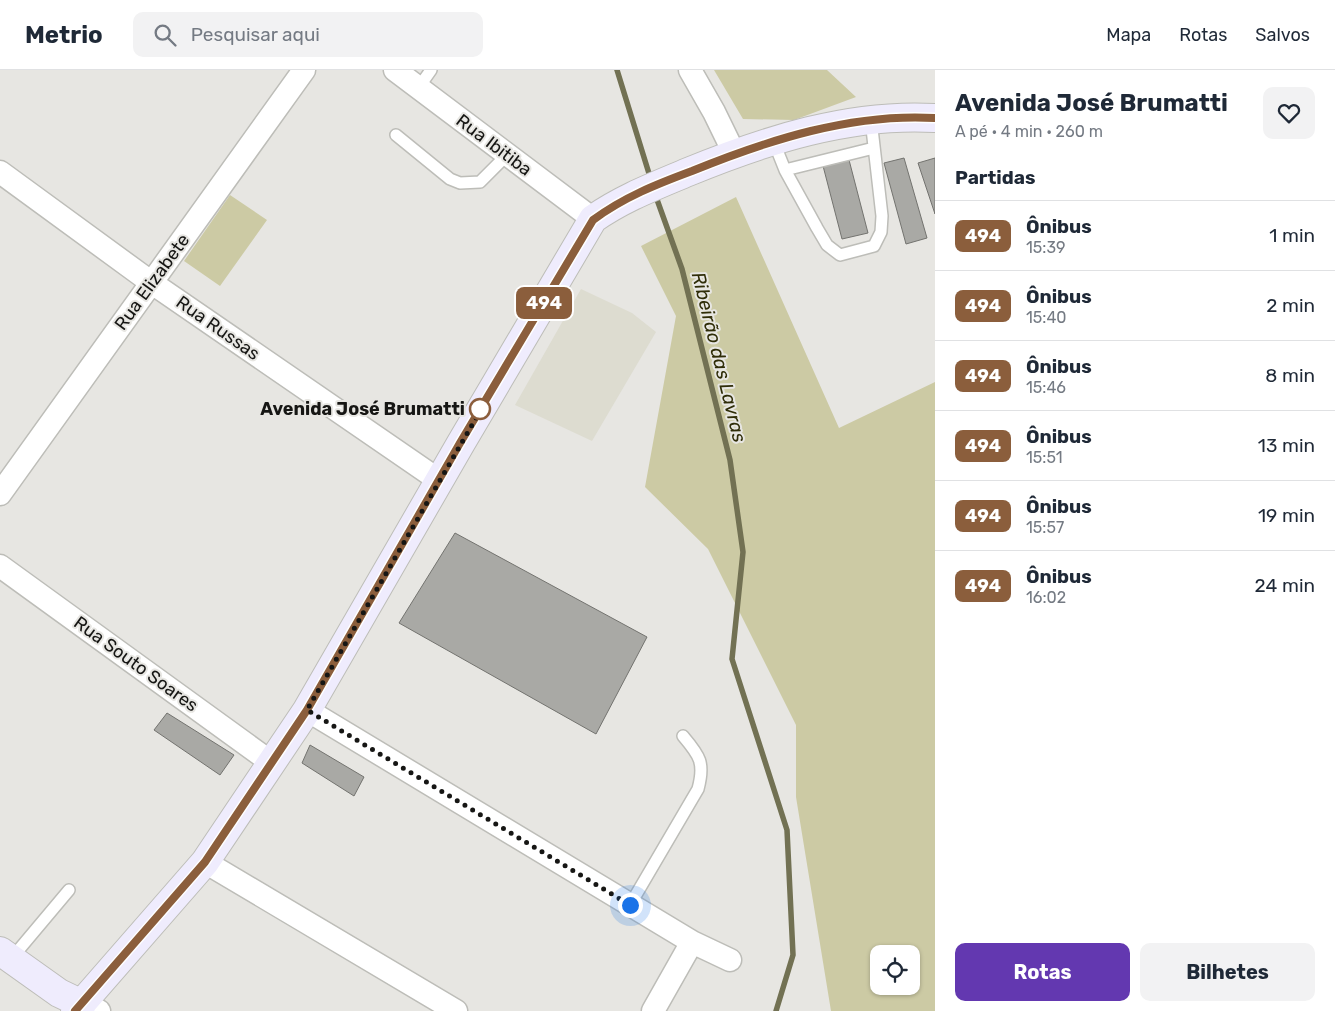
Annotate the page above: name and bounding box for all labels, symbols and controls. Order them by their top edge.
search box [133,12,483,57]
text: Metrio [25,21,103,49]
icon: search [151,21,179,49]
text: Pesquisar aqui [191,23,320,46]
text: Mapa [1106,24,1151,46]
text: Rotas [1179,24,1227,46]
text: Salvos [1255,24,1310,46]
button: heart [1263,87,1315,139]
text: Avenida José Brumatti [955,89,1228,117]
street label: Rua Ibitiba [452,109,536,181]
text: A pé · 4 min · 260 m [955,122,1103,141]
text: Partidas [955,166,1035,189]
text: Ônibus [1026,215,1092,238]
text: 1 min [1269,224,1315,247]
text: 494 [965,225,1001,247]
street label: Rua Elizabete [110,230,194,334]
text: 15:39 [1026,238,1066,257]
water label: Ribeirão das Lavras [687,269,751,445]
text: Ônibus [1026,285,1092,308]
line badge: 494 [515,287,573,319]
street label: Rua Russas [172,291,264,365]
text: 494 [526,292,562,314]
text: 2 min [1266,294,1315,317]
text: 494 [965,295,1001,317]
text: 15:40 [1026,308,1066,327]
text: Ônibus [1026,355,1092,378]
text: 8 min [1265,364,1315,387]
text: 494 [965,365,1001,387]
text: 15:46 [1026,378,1066,397]
place label: Avenida José Brumatti [260,398,465,420]
marker: Avenida José Brumatti [469,398,491,420]
text: Ônibus [1026,425,1092,448]
text: 13 min [1258,434,1315,457]
text: 494 [965,435,1001,457]
text: 15:51 [1026,448,1063,467]
text: Ônibus [1026,495,1092,518]
text: 19 min [1258,504,1315,527]
text: 494 [965,505,1001,527]
text: 15:57 [1026,518,1064,537]
text: Ônibus [1026,565,1092,588]
text: 24 min [1255,574,1315,597]
text: 494 [965,575,1001,597]
text: 16:02 [1026,588,1066,607]
street label: Rua Souto Soares [69,611,203,717]
your location [618,893,643,918]
button: Rotas [955,943,1130,1001]
button: Bilhetes [1140,943,1315,1001]
map controls [870,945,920,995]
button: locate [870,945,920,995]

